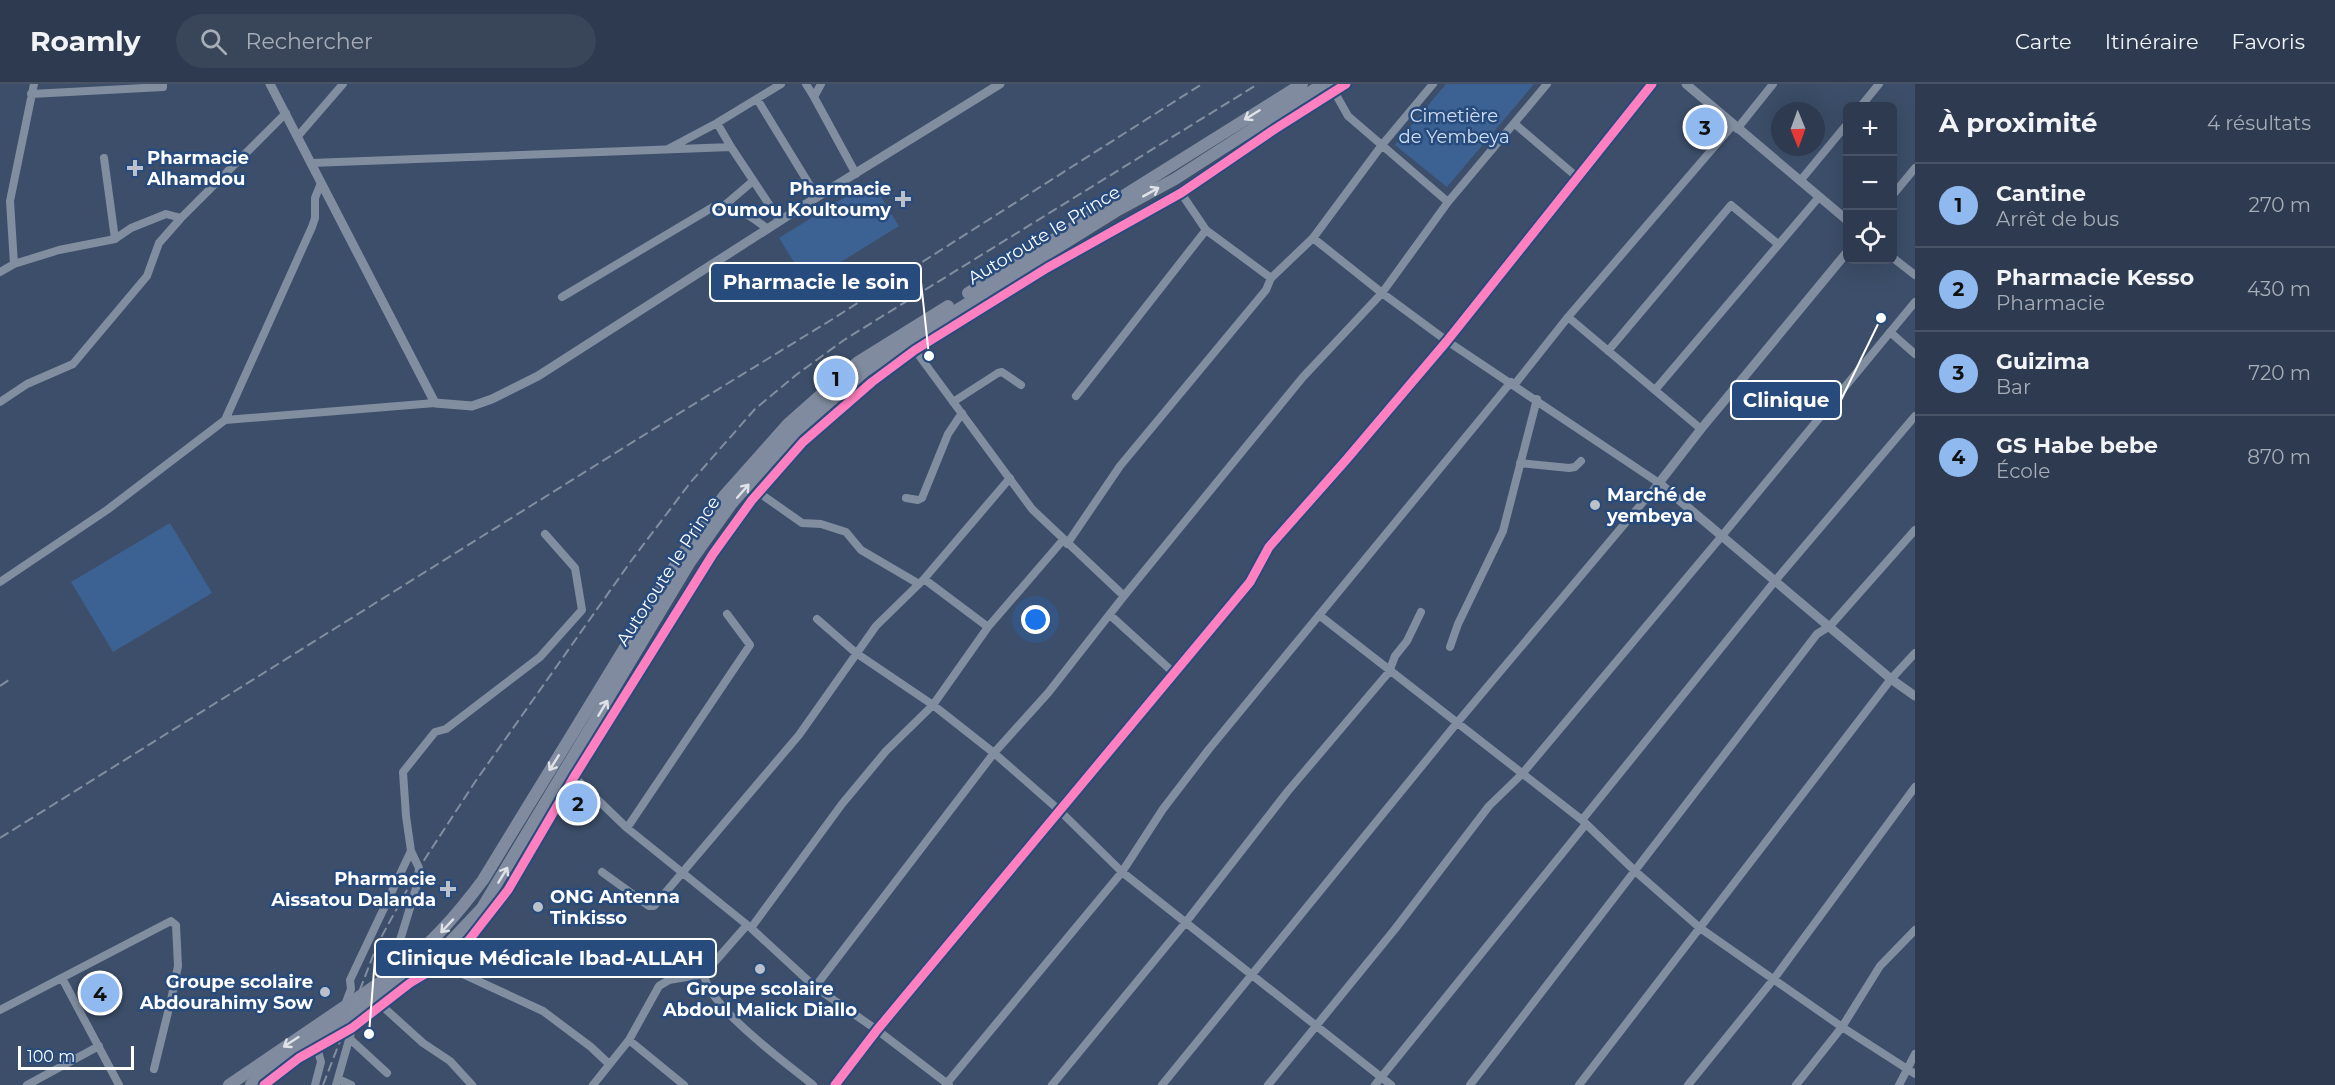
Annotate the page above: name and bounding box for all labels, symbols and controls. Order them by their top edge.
search box [176,14,596,68]
text: Roamly [30,24,140,58]
icon: search [197,25,230,58]
text: Rechercher [245,28,373,55]
text: Carte [2015,29,2072,54]
text: Itinéraire [2105,29,2199,54]
text: Favoris [2232,29,2305,54]
north arrow [1771,102,1825,156]
map controls [1843,102,1897,264]
button: + [1843,102,1897,156]
pin: 3 [1686,104,1724,150]
park label: Cimetière de Yembeya [1398,105,1510,148]
text: À proximité [1939,107,2098,139]
one-way arrow [1244,109,1261,121]
text: 4 résultats [2207,111,2311,135]
place label: Pharmacie Alhamdou [146,147,249,190]
button: − [1843,156,1897,210]
marker: Pharmacie Alhamdou [128,161,142,175]
place label: Pharmacie Oumou Koultoumy [712,178,891,221]
text: Cantine [1996,180,2086,207]
street label: Autoroute le Prince [964,181,1124,289]
one-way arrow [1142,186,1160,197]
marker: Pharmacie Oumou Koultoumy [896,192,910,206]
text: 1 [1955,193,1962,217]
text: 270 m [2249,193,2311,217]
text: Arrêt de bus [1996,207,2119,231]
button: locate [1843,210,1897,264]
callout: Pharmacie le soin [710,263,921,301]
text: Pharmacie Kesso [1996,264,2194,291]
text: Pharmacie le soin [723,270,909,294]
text: 2 [1953,277,1964,301]
text: 430 m [2247,277,2311,301]
text: Pharmacie [1996,291,2105,315]
text: Guizima [1996,348,2090,375]
pin: 1 [816,356,856,400]
text: 3 [1953,361,1964,385]
text: 720 m [2248,361,2311,385]
text: Bar [1996,375,2031,399]
callout: Clinique [1731,381,1841,419]
text: Clinique [1743,388,1829,412]
text: GS Habe bebe [1996,432,2158,459]
text: 4 [1952,445,1965,469]
text: 870 m [2247,445,2311,469]
text: École [1996,459,2050,483]
one-way arrow [736,484,750,499]
place label: Marché de yembeya [1606,484,1706,527]
street label: Autoroute le Prince [611,492,725,650]
marker: Marché de yembeya [1588,498,1602,512]
your location [1021,605,1050,634]
one-way arrow [598,700,610,717]
one-way arrow [548,754,560,771]
pin: 2 [558,780,598,826]
one-way arrow [497,867,509,884]
place label: Pharmacie Aissatou Dalanda [270,868,436,911]
marker: Pharmacie Aissatou Dalanda [441,882,455,896]
place label: ONG Antenna Tinkisso [550,886,680,929]
marker: ONG Antenna Tinkisso [531,900,545,914]
one-way arrow [440,918,454,933]
callout: Clinique Médicale Ibad-ALLAH [375,939,716,977]
text: Clinique Médicale Ibad-ALLAH [387,946,703,970]
marker: Groupe scolaire Abdoul Malick Diallo [753,962,767,976]
pin: 4 [80,970,120,1016]
place label: Groupe scolaire Abdourahimy Sow [139,971,313,1014]
place label: Groupe scolaire Abdoul Malick Diallo [662,978,857,1021]
marker: Groupe scolaire Abdourahimy Sow [318,985,332,999]
one-way arrow [283,1036,300,1048]
scale bar [18,1043,134,1070]
text: 100 m [27,1047,75,1066]

